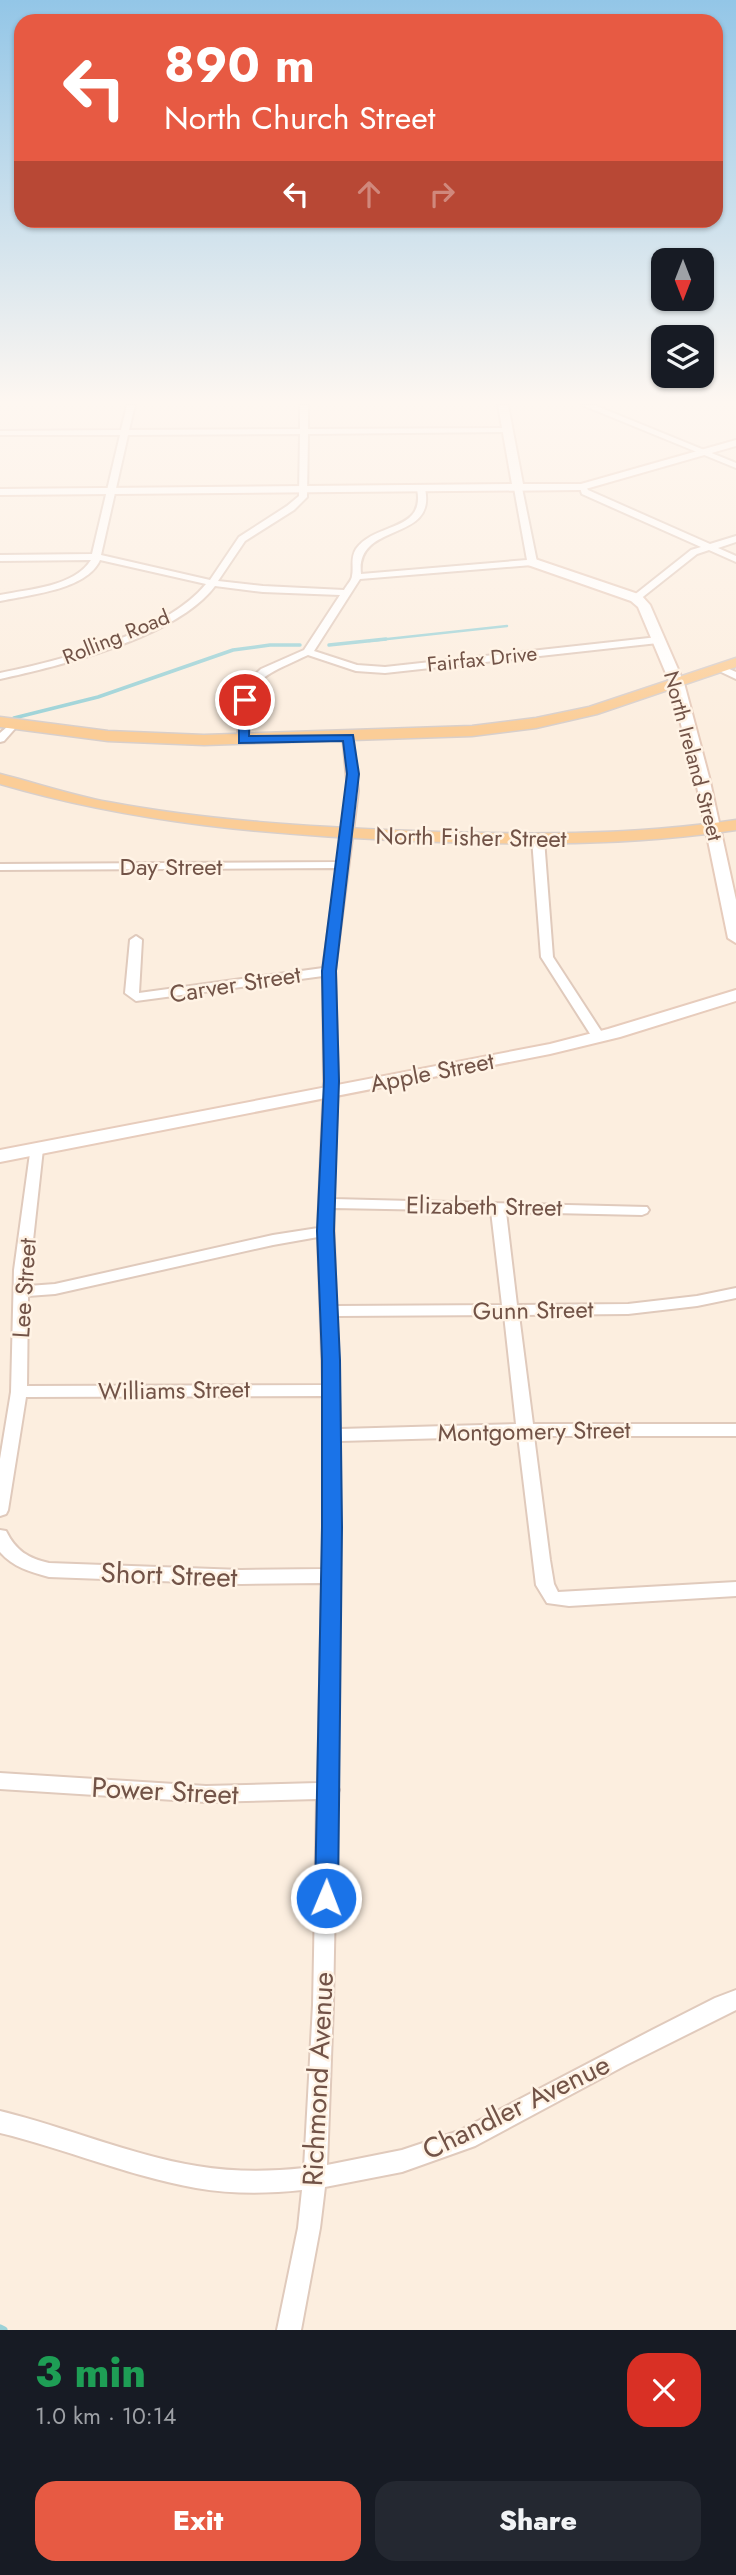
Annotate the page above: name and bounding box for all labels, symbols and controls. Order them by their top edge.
text: 890 m [164,30,315,100]
icon: left [49,42,140,133]
text: North Church Street [164,95,435,141]
icon: left [277,175,315,213]
icon: ahead [350,175,388,213]
icon: right [423,175,461,213]
north arrow [651,248,714,312]
map controls [651,248,714,388]
button: layers [651,325,714,388]
street label: Rolling Road [58,602,174,672]
street label: Fairfax Drive [425,638,539,680]
street label: North Ireland Street [656,668,730,844]
pin [215,670,275,730]
icon: arrive [226,681,264,719]
street label: North Fisher Street [375,818,567,856]
street label: Day Street [120,849,223,884]
street label: Carver Street [167,956,303,1012]
street label: Apple Street [367,1043,497,1101]
street label: Elizabeth Street [405,1187,563,1225]
street label: Lee Street [3,1237,45,1339]
street label: Gunn Street [472,1291,594,1329]
street label: Williams Street [98,1371,250,1409]
street label: Montgomery Street [437,1412,631,1450]
street label: Short Street [100,1552,238,1598]
street label: Power Street [90,1767,240,1815]
position arrow [289,1861,363,1935]
street label: Richmond Avenue [292,1971,344,2187]
street label: Chandler Avenue [415,2044,617,2170]
text: 3 min [35,2342,146,2403]
button: close [627,2353,701,2427]
text: 1.0 km · 10:14 [35,2399,177,2433]
button: Exit [35,2481,361,2561]
button: Share [375,2481,701,2561]

